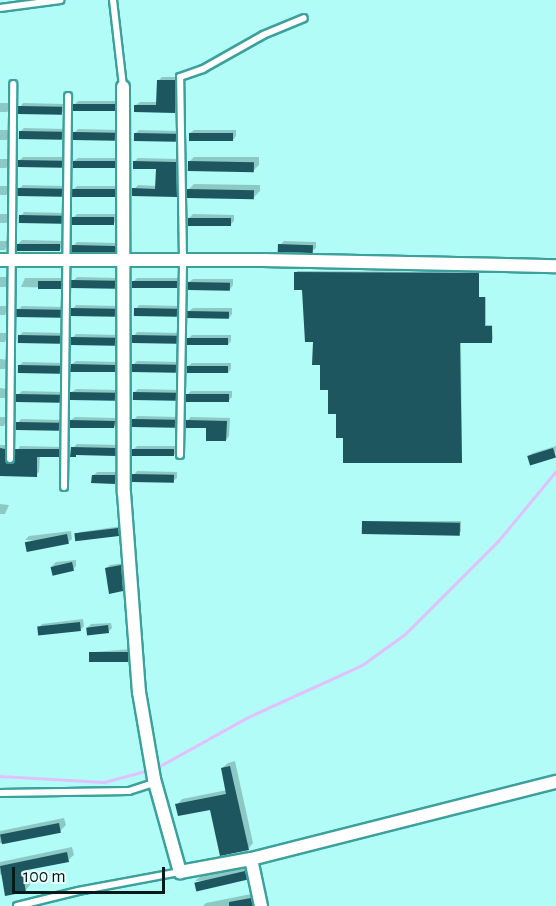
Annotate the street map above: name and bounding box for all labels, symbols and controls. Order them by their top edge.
scale bar [15,855,168,893]
text: 100 m [23,868,66,886]

